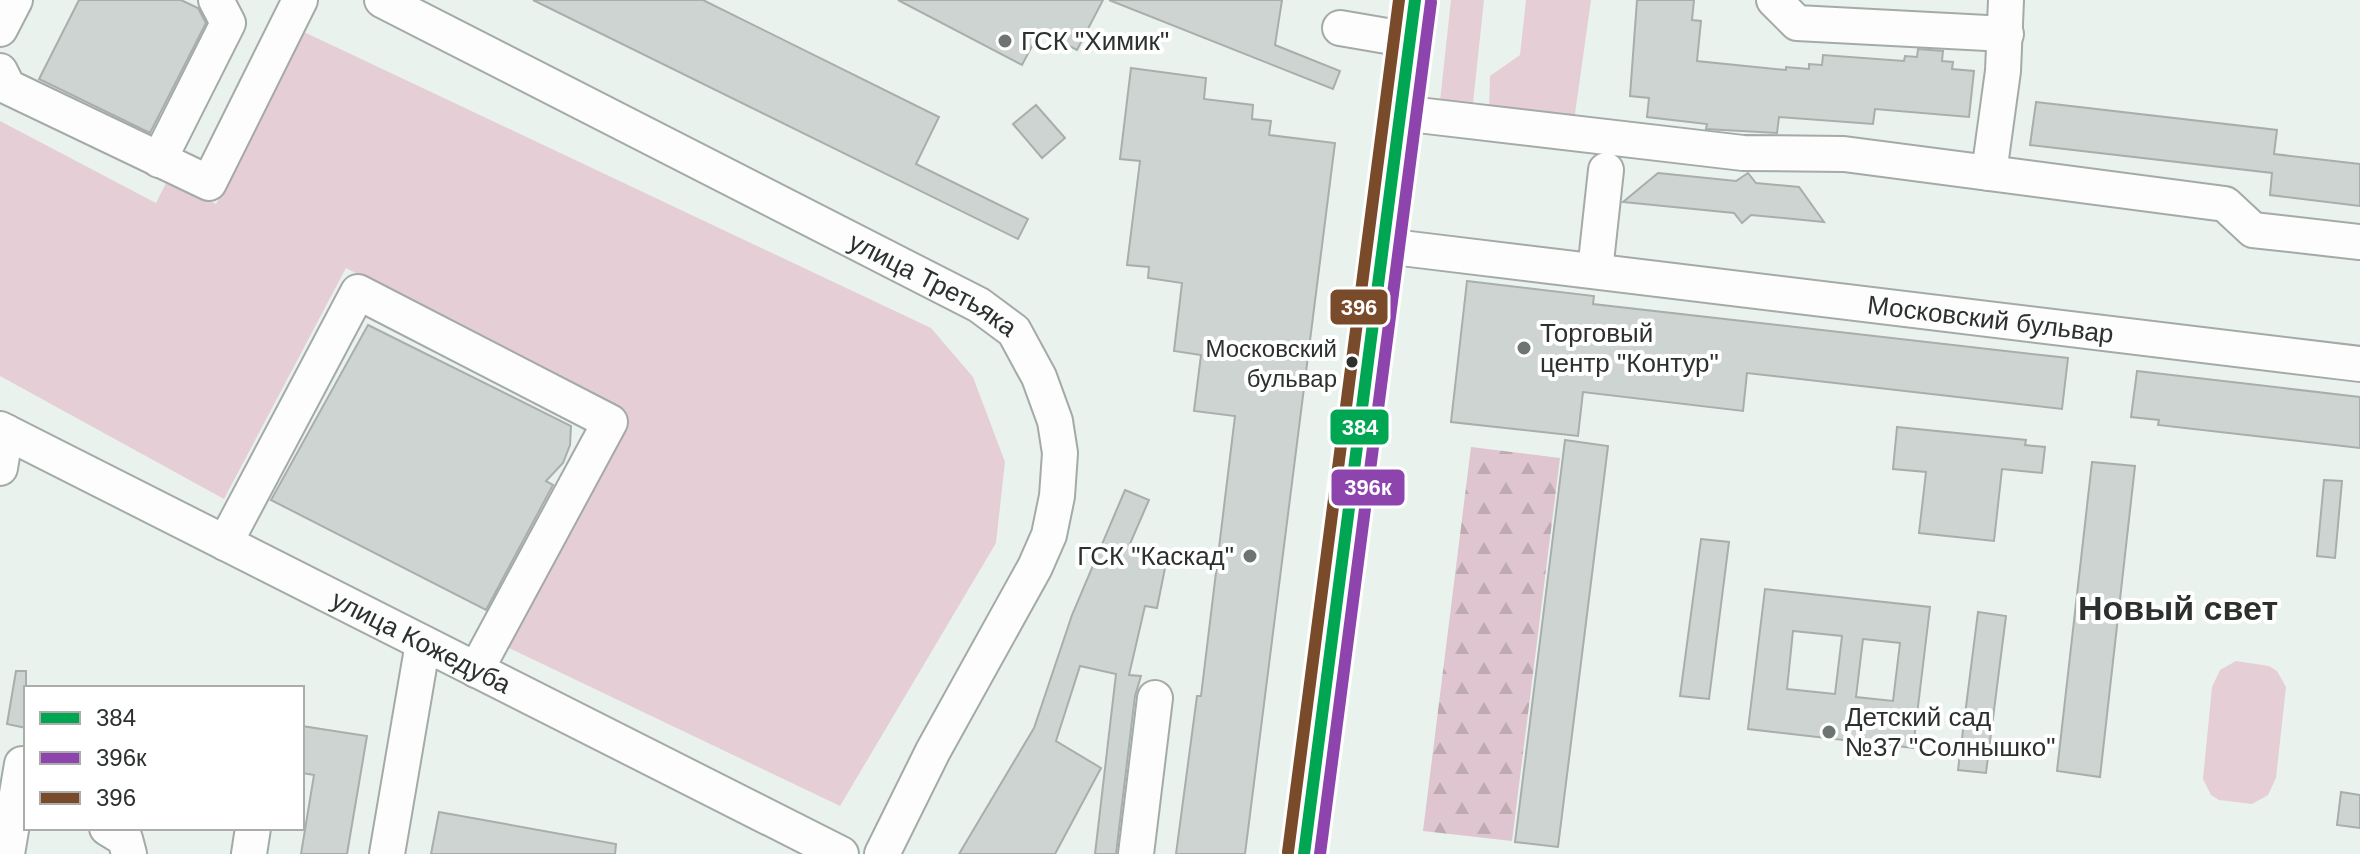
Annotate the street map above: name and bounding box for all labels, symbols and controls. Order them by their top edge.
place label: ГСК "Химик" [1021,26,1169,56]
marker: ГСК "Химик" [996,32,1014,50]
street label: улица Третьяка [844,226,1023,343]
line badge: 396 [1329,288,1389,326]
street label: Московский бульвар [1866,290,2115,349]
text: 396 [1341,295,1377,320]
place label: Торговый центр "Контур" [1540,318,1719,378]
place label: Московский бульвар [1205,335,1337,392]
marker: Торговый центр "Контур" [1515,339,1533,357]
marker: Московский бульвар [1344,354,1360,370]
line badge: 384 [1329,408,1390,446]
text: 384 [1342,415,1379,440]
line badge: 396к [1330,468,1406,507]
text: 396к [1344,475,1393,500]
place label: ГСК "Каскад" [1077,541,1234,571]
marker: ГСК "Каскад" [1241,547,1259,565]
street label: улица Кожедуба [327,584,516,700]
district label: Новый свет [2078,589,2278,627]
legend [24,686,304,830]
place label: Детский сад №37 "Солнышко" [1845,702,2055,762]
text: 384 [96,704,136,731]
marker: Детский сад №37 "Солнышко" [1820,723,1838,741]
text: 396к [96,744,147,771]
text: 396 [96,784,136,811]

